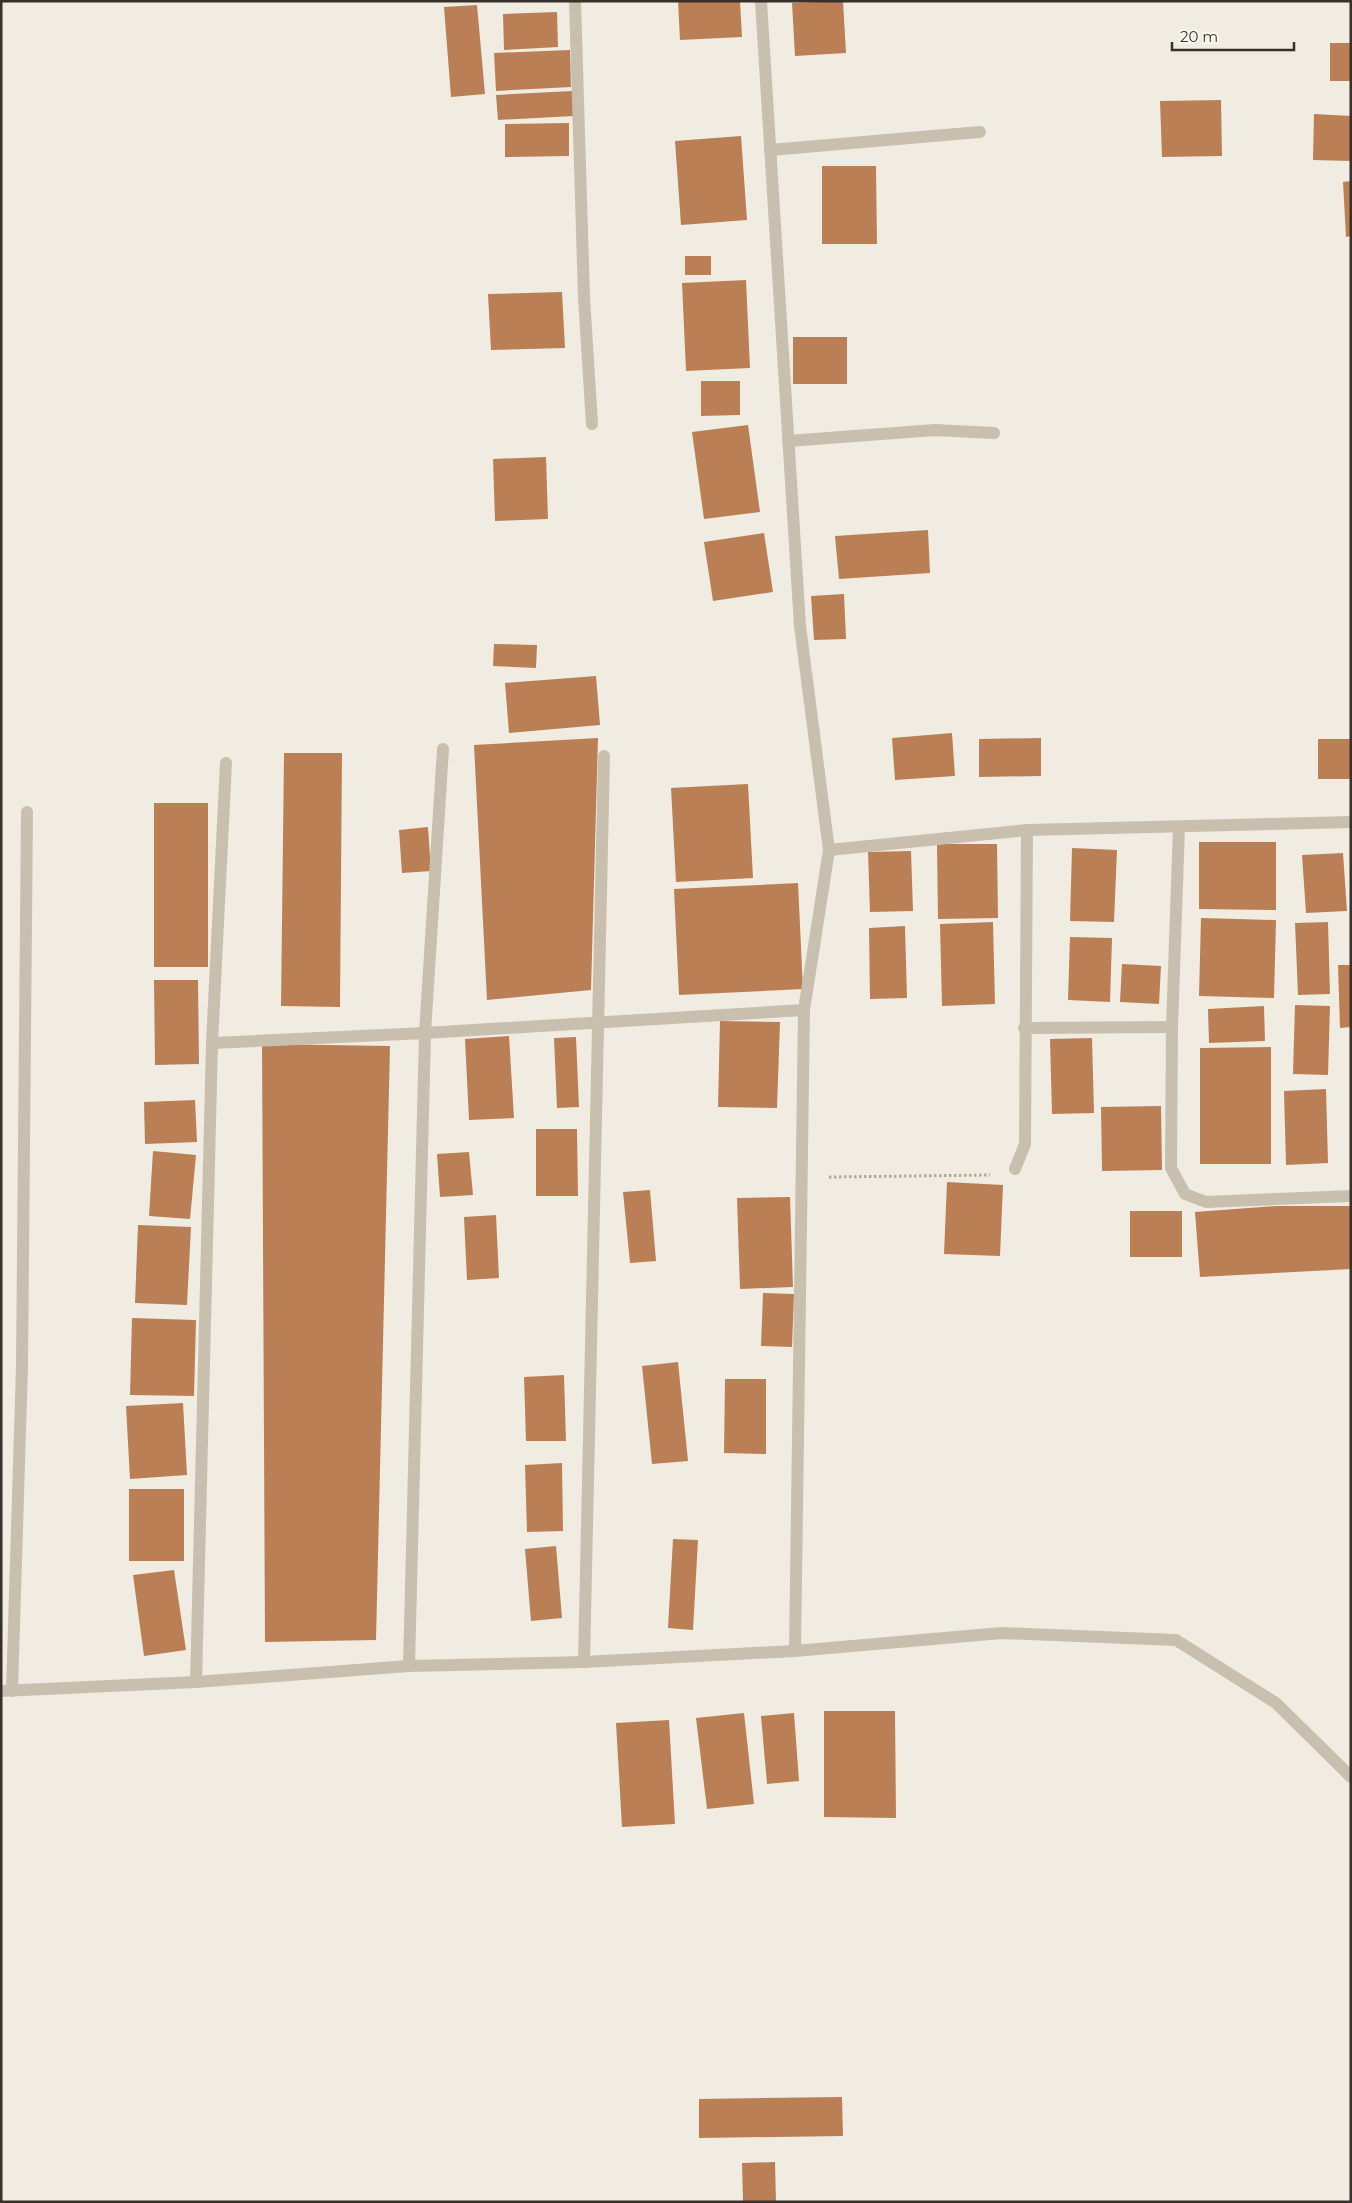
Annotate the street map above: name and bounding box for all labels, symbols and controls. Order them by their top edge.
scale bar [1172,20,1294,52]
text: 20 m [1180,27,1218,46]

